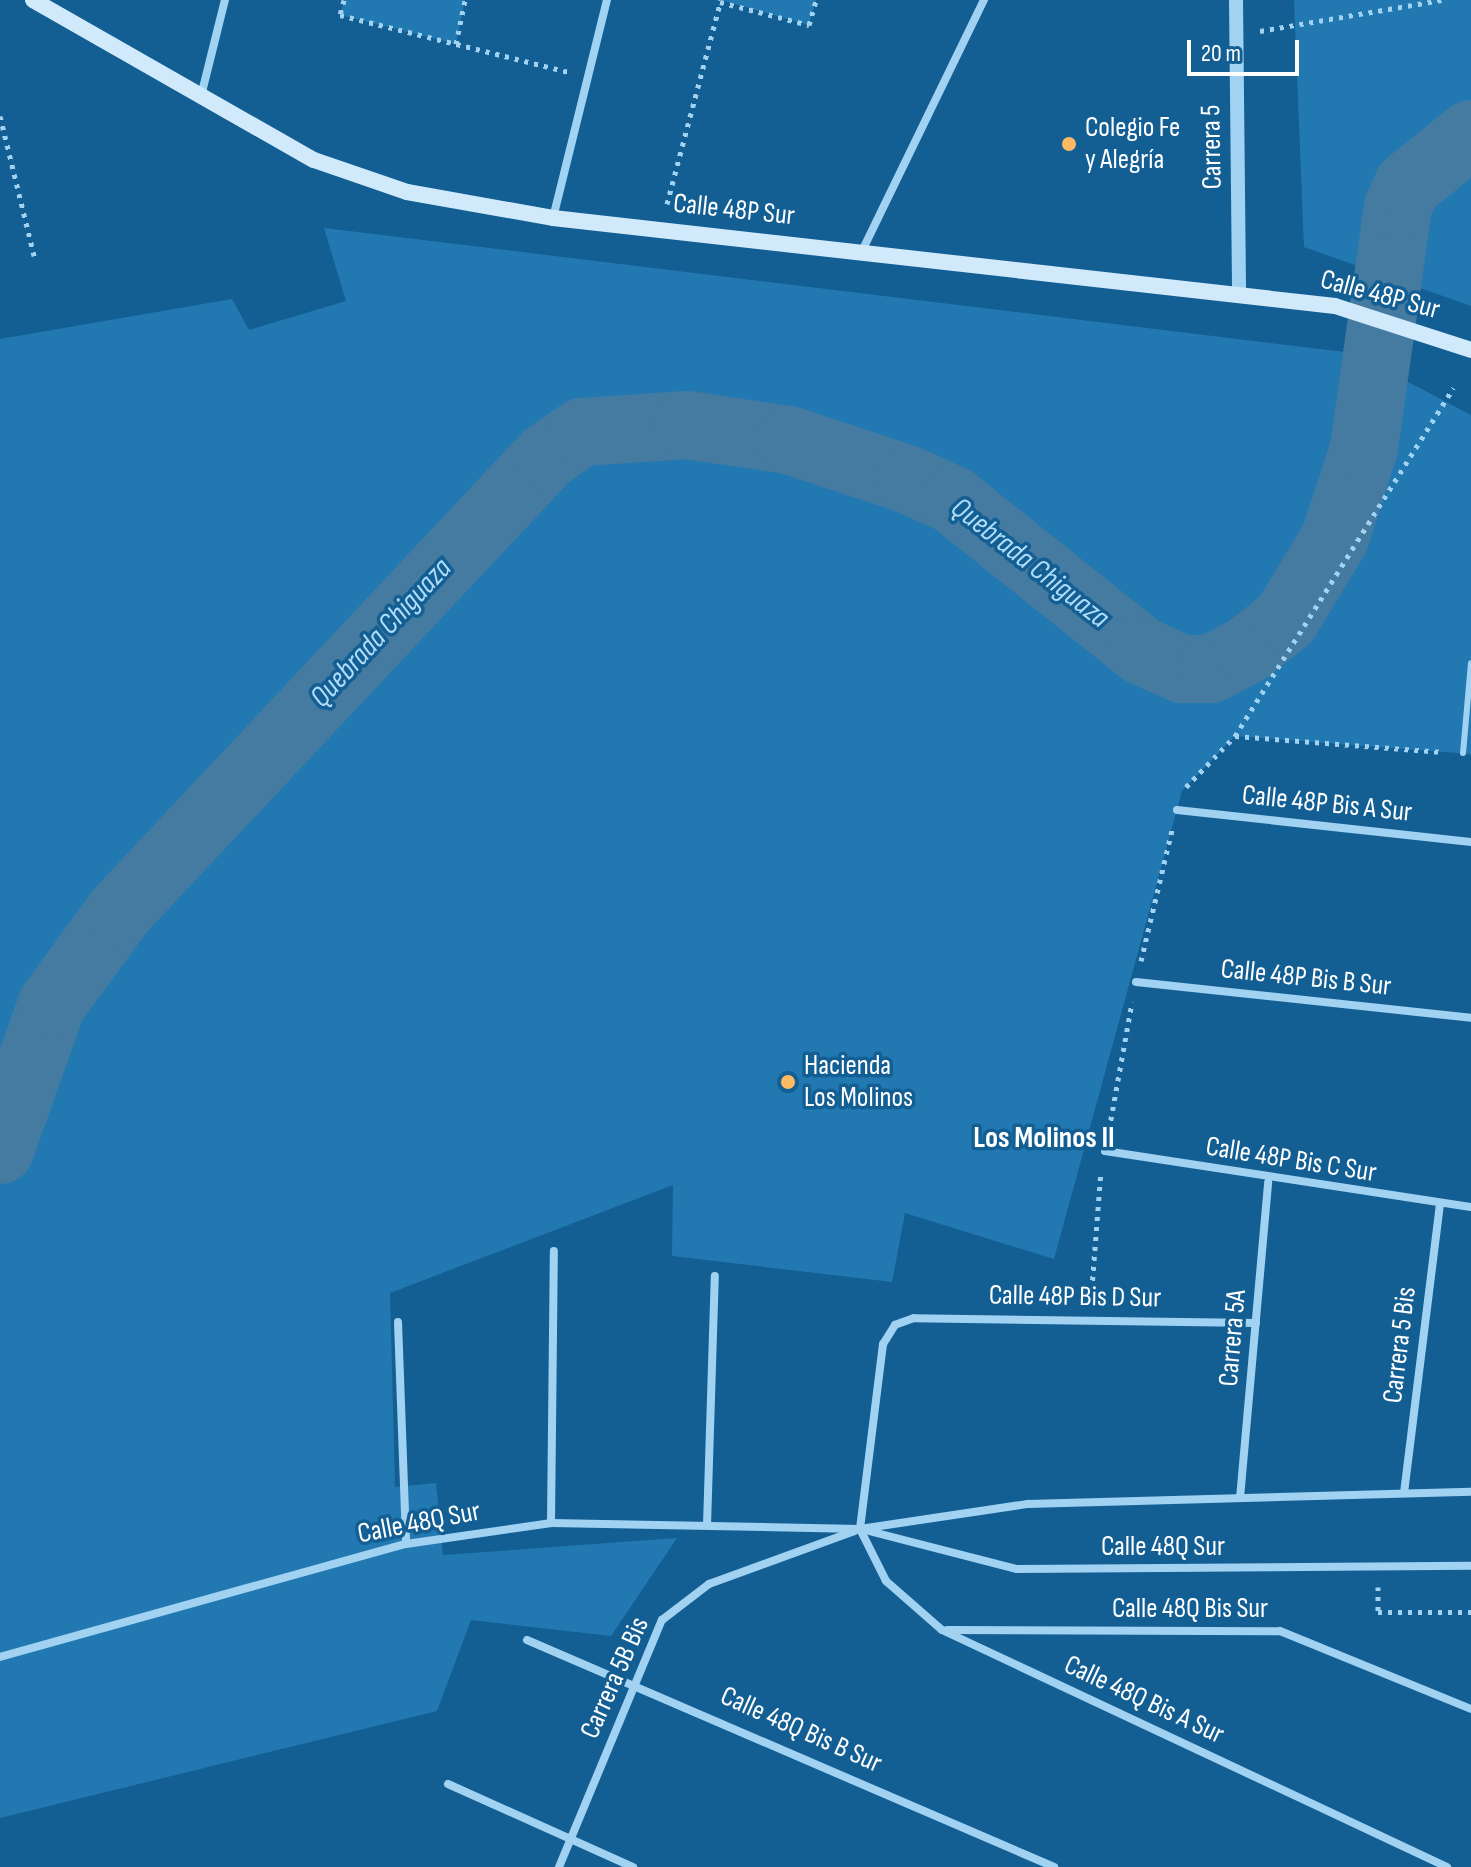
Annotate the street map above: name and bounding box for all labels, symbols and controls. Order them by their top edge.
scale bar [1191,24,1303,74]
text: 20 m [1201,39,1241,68]
street label: Carrera 5 [1194,104,1230,190]
place label: Colegio Fe y Alegría [1085,111,1180,177]
marker: Colegio Fe y Alegría [1060,135,1078,153]
street label: Calle 48P Sur [672,187,796,233]
street label: Calle 48P Sur [1317,263,1443,327]
water label: Quebrada Chiguaza [944,490,1116,636]
water label: Quebrada Chiguaza [303,551,459,715]
street label: Calle 48P Bis A Sur [1240,778,1414,830]
street label: Calle 48P Bis B Sur [1219,952,1393,1004]
place label: Hacienda Los Molinos [804,1049,913,1115]
marker: Hacienda Los Molinos [779,1073,797,1091]
district label: Los Molinos II [973,1120,1115,1156]
street label: Calle 48P Bis C Sur [1203,1130,1379,1190]
street label: Calle 48P Bis D Sur [988,1279,1162,1315]
street label: Carrera 5 Bis [1376,1285,1424,1405]
street label: Carrera 5A [1212,1288,1254,1388]
street label: Calle 48Q Sur [355,1495,483,1551]
street label: Calle 48Q Sur [1101,1530,1225,1564]
street label: Calle 48Q Bis Sur [1112,1592,1268,1626]
street label: Carrera 5B Bis [573,1612,657,1744]
street label: Calle 48Q Bis A Sur [1059,1648,1229,1752]
street label: Calle 48Q Bis B Sur [715,1679,887,1781]

